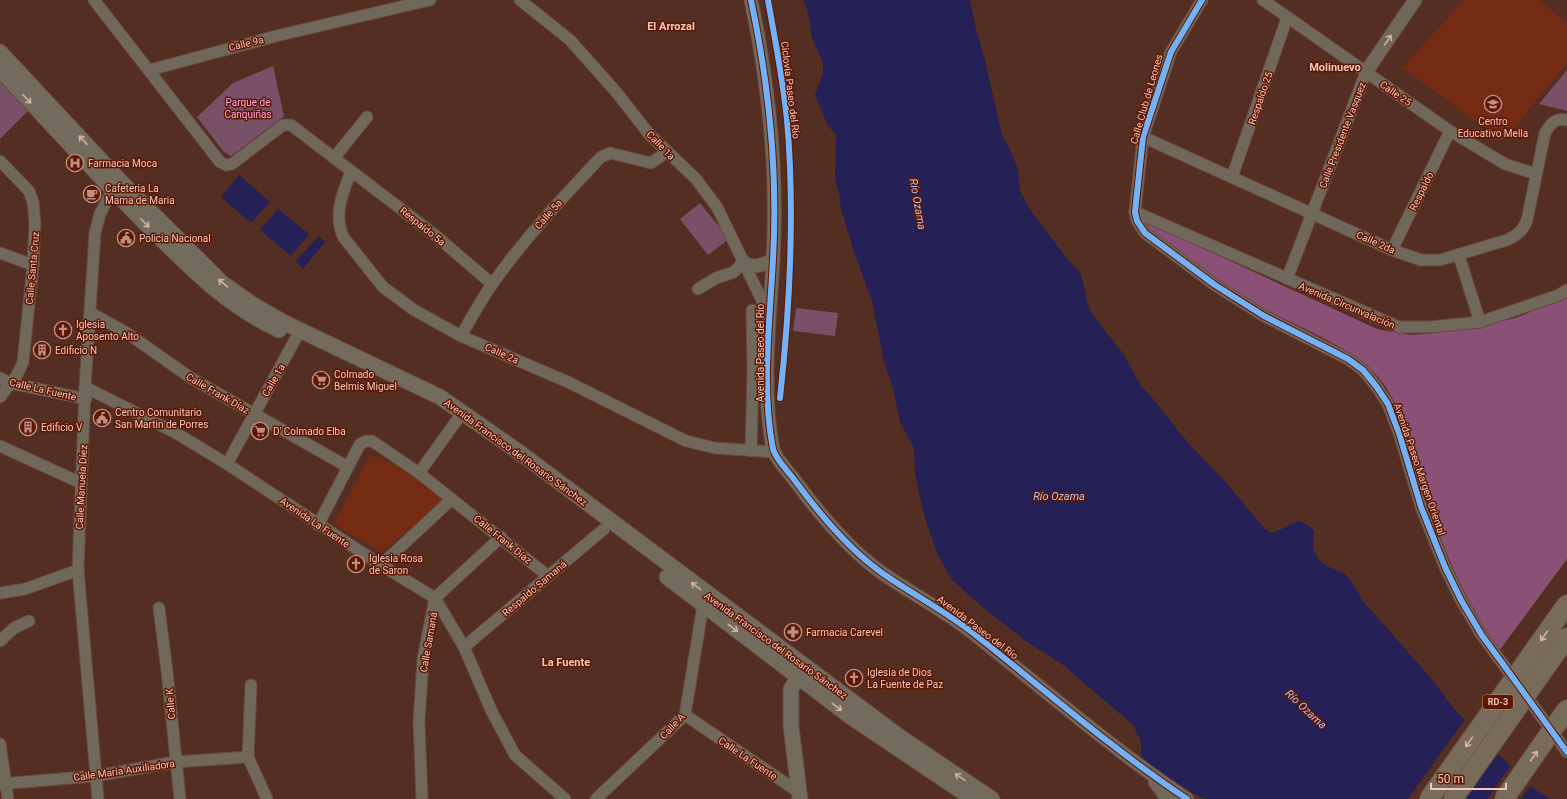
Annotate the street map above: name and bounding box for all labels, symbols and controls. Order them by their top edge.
district label: El Arrozal [647,20,695,33]
street label: Calle 9a [227,34,265,53]
one-way arrow [1384,34,1392,45]
street label: Ciclovía Paseo del Río [779,41,802,140]
street label: Calle Club de Leones [1128,53,1165,145]
district label: Molinuevo [1309,61,1361,74]
street label: Respaldo 25 [1246,70,1275,126]
street label: Calle 25 [1378,79,1414,108]
street label: Calle Presidente Vasquez [1317,81,1368,190]
one-way arrow [22,94,31,104]
school or university icon: Centro Educativo Mella [1483,94,1503,114]
park label: Parque de Canquiñas [224,97,272,120]
place label: Centro Educativo Mella [1458,116,1528,139]
street label: Calle 1a [644,129,677,162]
one-way arrow [78,135,87,145]
hospital icon: Farmacia Moca [65,153,85,173]
place label: Farmacia Moca [88,158,157,169]
street label: Respaldo [1407,170,1436,212]
water label: Río Ozama [907,178,928,231]
place label: Cafeteria La Mama de Maria [105,183,175,206]
cafe icon: Cafeteria La Mama de Maria [82,184,102,204]
street label: Calle 5a [533,197,564,231]
street label: Respaldo 5a [398,205,448,248]
one-way arrow [140,218,150,228]
public building icon: Policia Nacional [116,228,136,248]
street label: Calle 2da [1355,229,1397,256]
street label: Calle Santa Cruz [24,231,41,305]
place label: Policia Nacional [139,233,211,244]
one-way arrow [217,279,228,288]
street label: Avenida Circunvalación [1297,280,1397,331]
street label: Avenida Paseo del Río [755,304,766,402]
place label: Iglesia Aposento Alto [76,319,139,342]
church icon: Iglesia Aposento Alto [53,320,73,340]
building icon: Edificio N [32,340,52,360]
street label: Calle 2a [483,341,520,366]
place label: Edificio N [55,345,97,356]
street label: Calle 1a [260,362,287,398]
place label: Colmado Belmis Miguel [334,369,397,392]
supermarket icon: Colmado Belmis Miguel [311,370,331,390]
street label: Calle Frank Díaz [184,371,251,416]
street label: Calle La Fuente [8,376,77,403]
street label: Avenida Francisco del Rosario Sánchez [442,397,589,508]
street label: Avenida Paseo Margen Oriental [1392,402,1447,537]
place label: Centro Comunitario San Martin de Porres [115,407,208,430]
public building icon: Centro Comunitario San Martin de Porres [92,408,112,428]
building icon: Edificio V [18,417,38,437]
supermarket icon: D' Colmado Elba [250,421,270,441]
place label: Edificio V [41,422,83,433]
place label: D' Colmado Elba [273,426,346,437]
street label: Calle Manuela Díez [74,444,89,530]
water label: Río Ozama [1033,490,1085,503]
street label: Avenida La Fuente [278,495,352,550]
street label: Calle Frank Díaz [472,513,534,566]
place label: Iglesia Rosa de Saron [369,553,423,576]
church icon: Iglesia Rosa de Saron [346,554,366,574]
street label: Respaldo Samaná [500,558,569,618]
one-way arrow [690,581,701,590]
street label: Avenida Francisco del Rosario Sánchez [702,590,849,701]
street label: Avenida Paseo del Río [935,593,1021,662]
street label: Calle Samaná [418,611,439,673]
pharmacy icon: Farmacia Carevel [783,622,803,642]
one-way arrow [728,623,739,632]
place label: Farmacia Carevel [806,627,883,638]
one-way arrow [1540,630,1548,641]
district label: La Fuente [542,656,590,669]
place label: Iglesia de Dios La Fuente de Paz [867,667,943,690]
church icon: Iglesia de Dios La Fuente de Paz [844,668,864,688]
street label: Calle K [164,687,177,720]
water label: Río Ozama [1282,687,1329,732]
road number: RD-3 [1483,695,1513,709]
one-way arrow [831,702,842,711]
street label: Calle A [658,711,687,741]
street label: Calle La Fuente [716,735,779,782]
one-way arrow [1465,736,1473,747]
one-way arrow [1530,750,1538,761]
street label: Calle María Auxiliadora [73,758,175,783]
scale bar [1431,765,1506,791]
text: 50 m [1437,772,1464,786]
one-way arrow [954,773,965,781]

